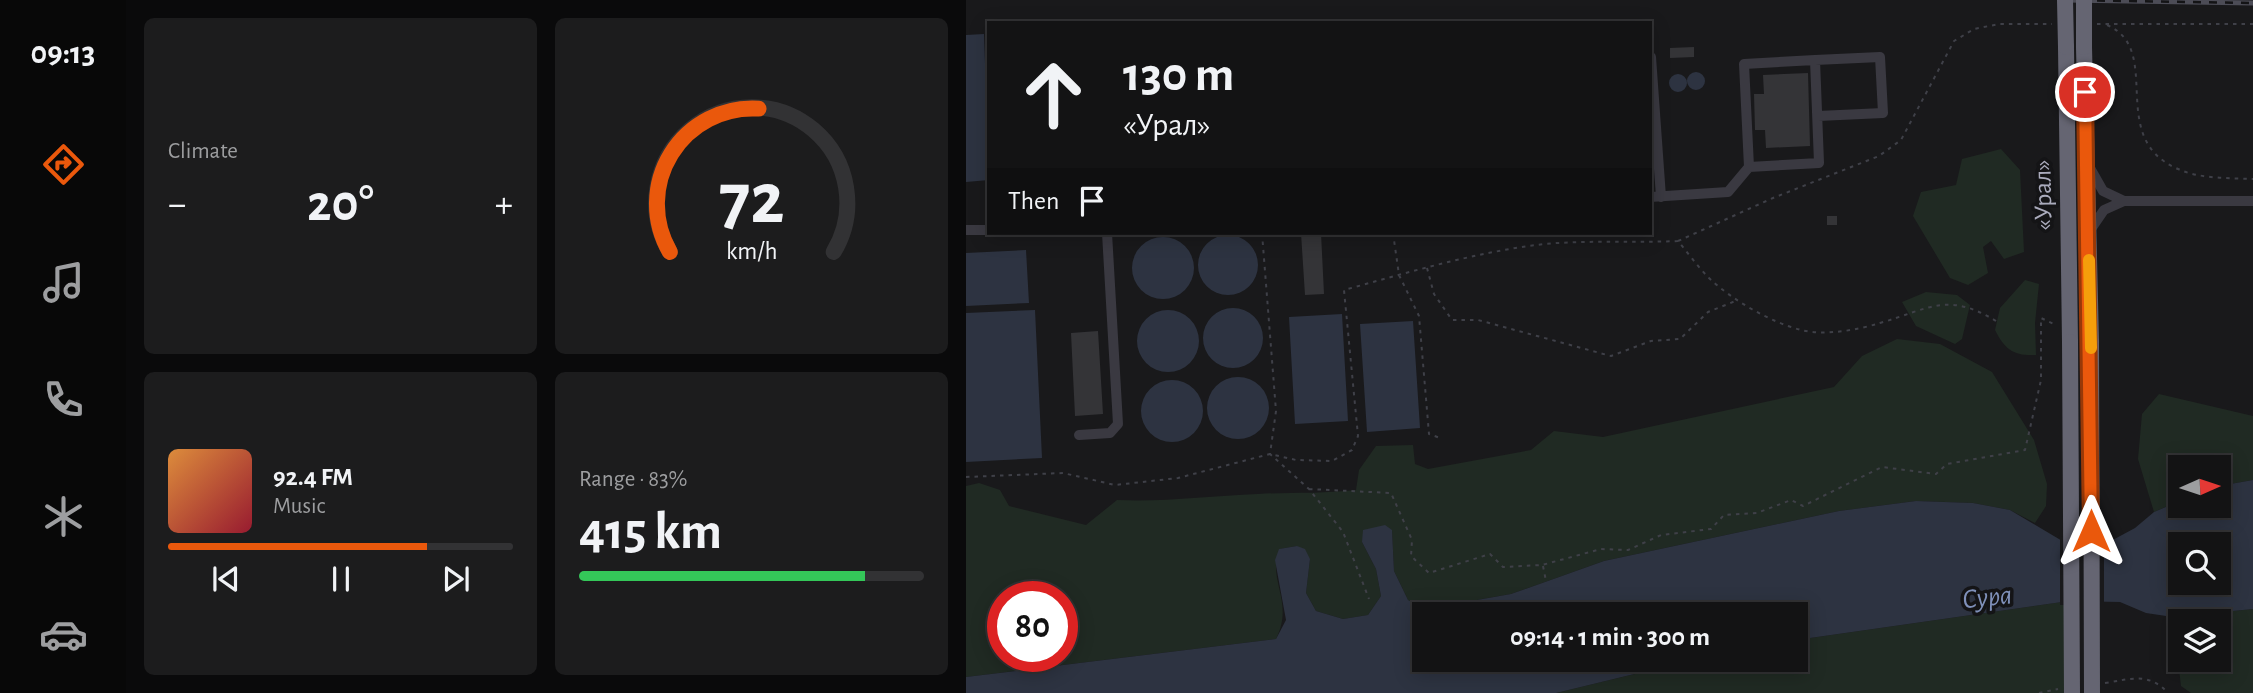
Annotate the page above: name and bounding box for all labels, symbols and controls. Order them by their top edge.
text: 09:13 [31,37,95,69]
icon: ahead [1008,49,1099,140]
text: 130 m [1123,51,1234,100]
pin [2055,62,2115,122]
icon: arrive [2066,73,2104,111]
text: «Урал» [1123,109,1210,141]
icon: directions [39,140,88,189]
text: Climate [168,140,238,163]
street label: «Урал» [2029,159,2057,231]
text: 72 [719,164,784,237]
text: 20° [307,178,374,230]
icon: arrive [1073,182,1111,220]
text: − [168,186,186,224]
text: + [495,186,513,224]
text: Then [1008,188,1059,214]
text: km/h [726,239,777,264]
icon: music [39,258,88,307]
icon: phone [39,375,88,424]
north arrow [2168,455,2231,518]
map controls [2168,455,2231,672]
text: 92.4 FM [273,464,353,490]
text: Range · 83% [579,468,688,491]
icon: climate [39,492,88,541]
position arrow [2054,494,2128,568]
text: Music [273,495,325,518]
text: 415 km [579,506,722,558]
button: search [2168,532,2231,595]
icon: previous [207,560,245,598]
icon: pause [322,560,360,598]
icon: next [437,560,475,598]
speed limit sign: 80 [987,581,1078,672]
water label: Сура [1961,581,2013,615]
button: layers [2168,609,2231,672]
icon: car [39,610,88,659]
text: 09:14 · 1 min · 300 m [1510,624,1710,650]

